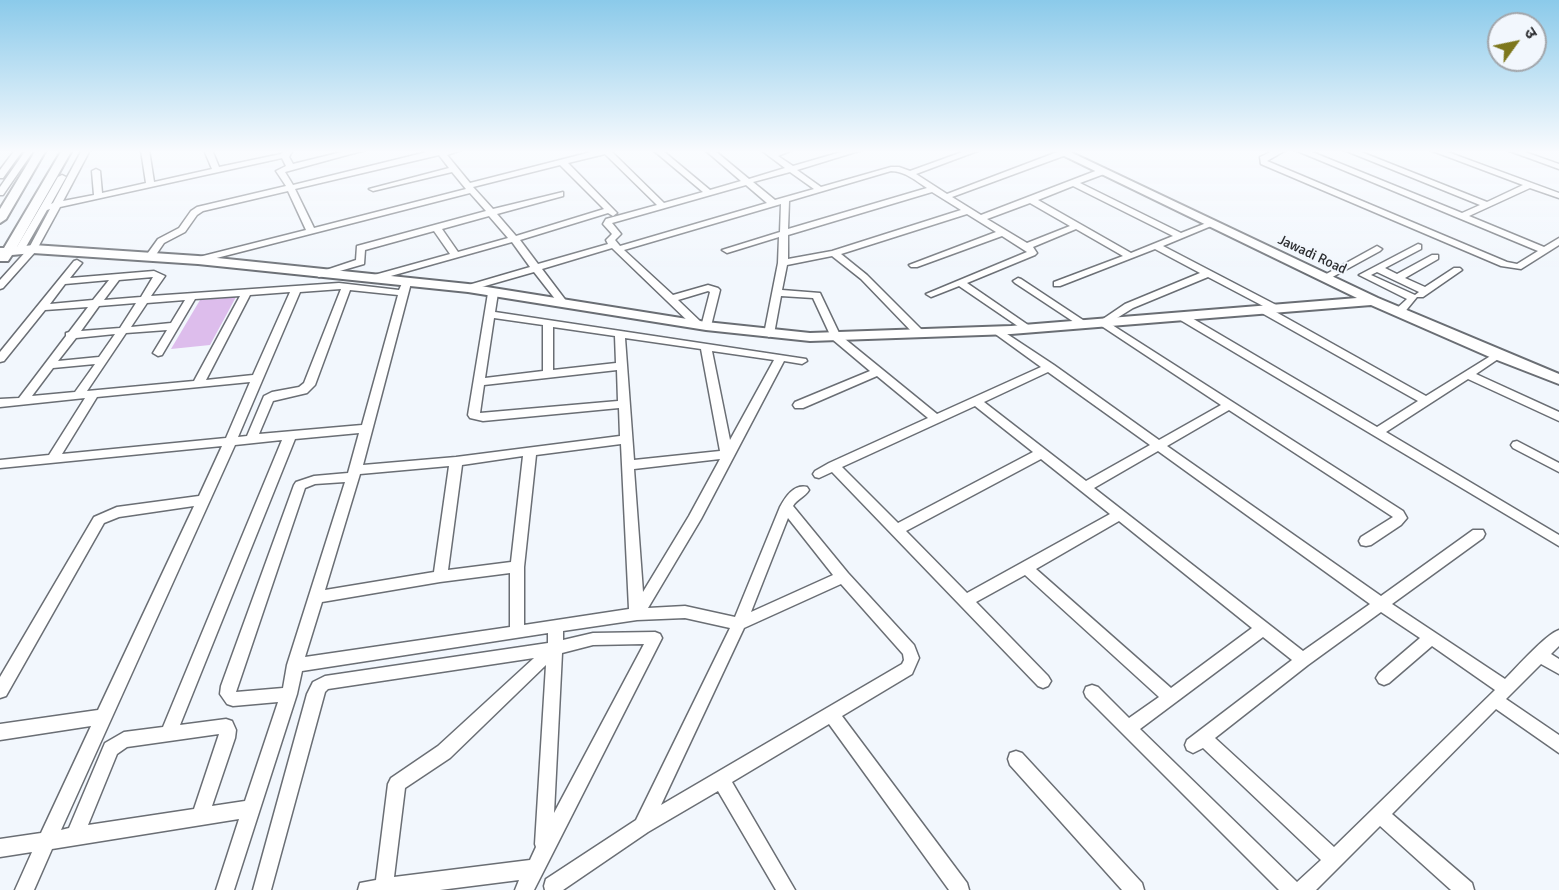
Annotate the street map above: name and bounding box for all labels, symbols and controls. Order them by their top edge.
north arrow [1487,12,1547,72]
text: उ [1519,24,1541,43]
street label: Jawadi Road [1275,232,1349,278]

